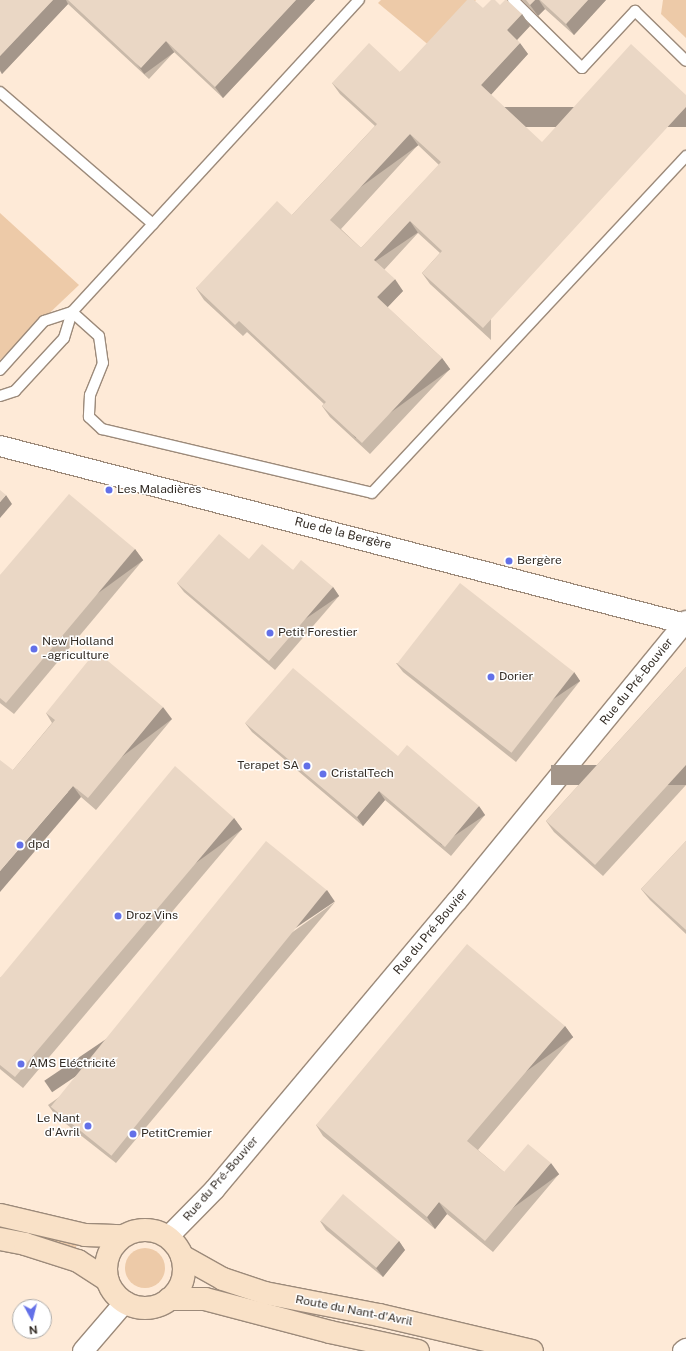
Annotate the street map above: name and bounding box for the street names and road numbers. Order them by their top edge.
street label: Rue de la Bergère [293,515,393,553]
street label: Rue du Pré-Bouvier [597,636,677,728]
street label: Rue du Pré-Bouvier [391,886,471,978]
street label: Rue du Pré-Bouvier [180,1134,262,1224]
street label: Route du Nant-d'Avril [294,1293,414,1329]

